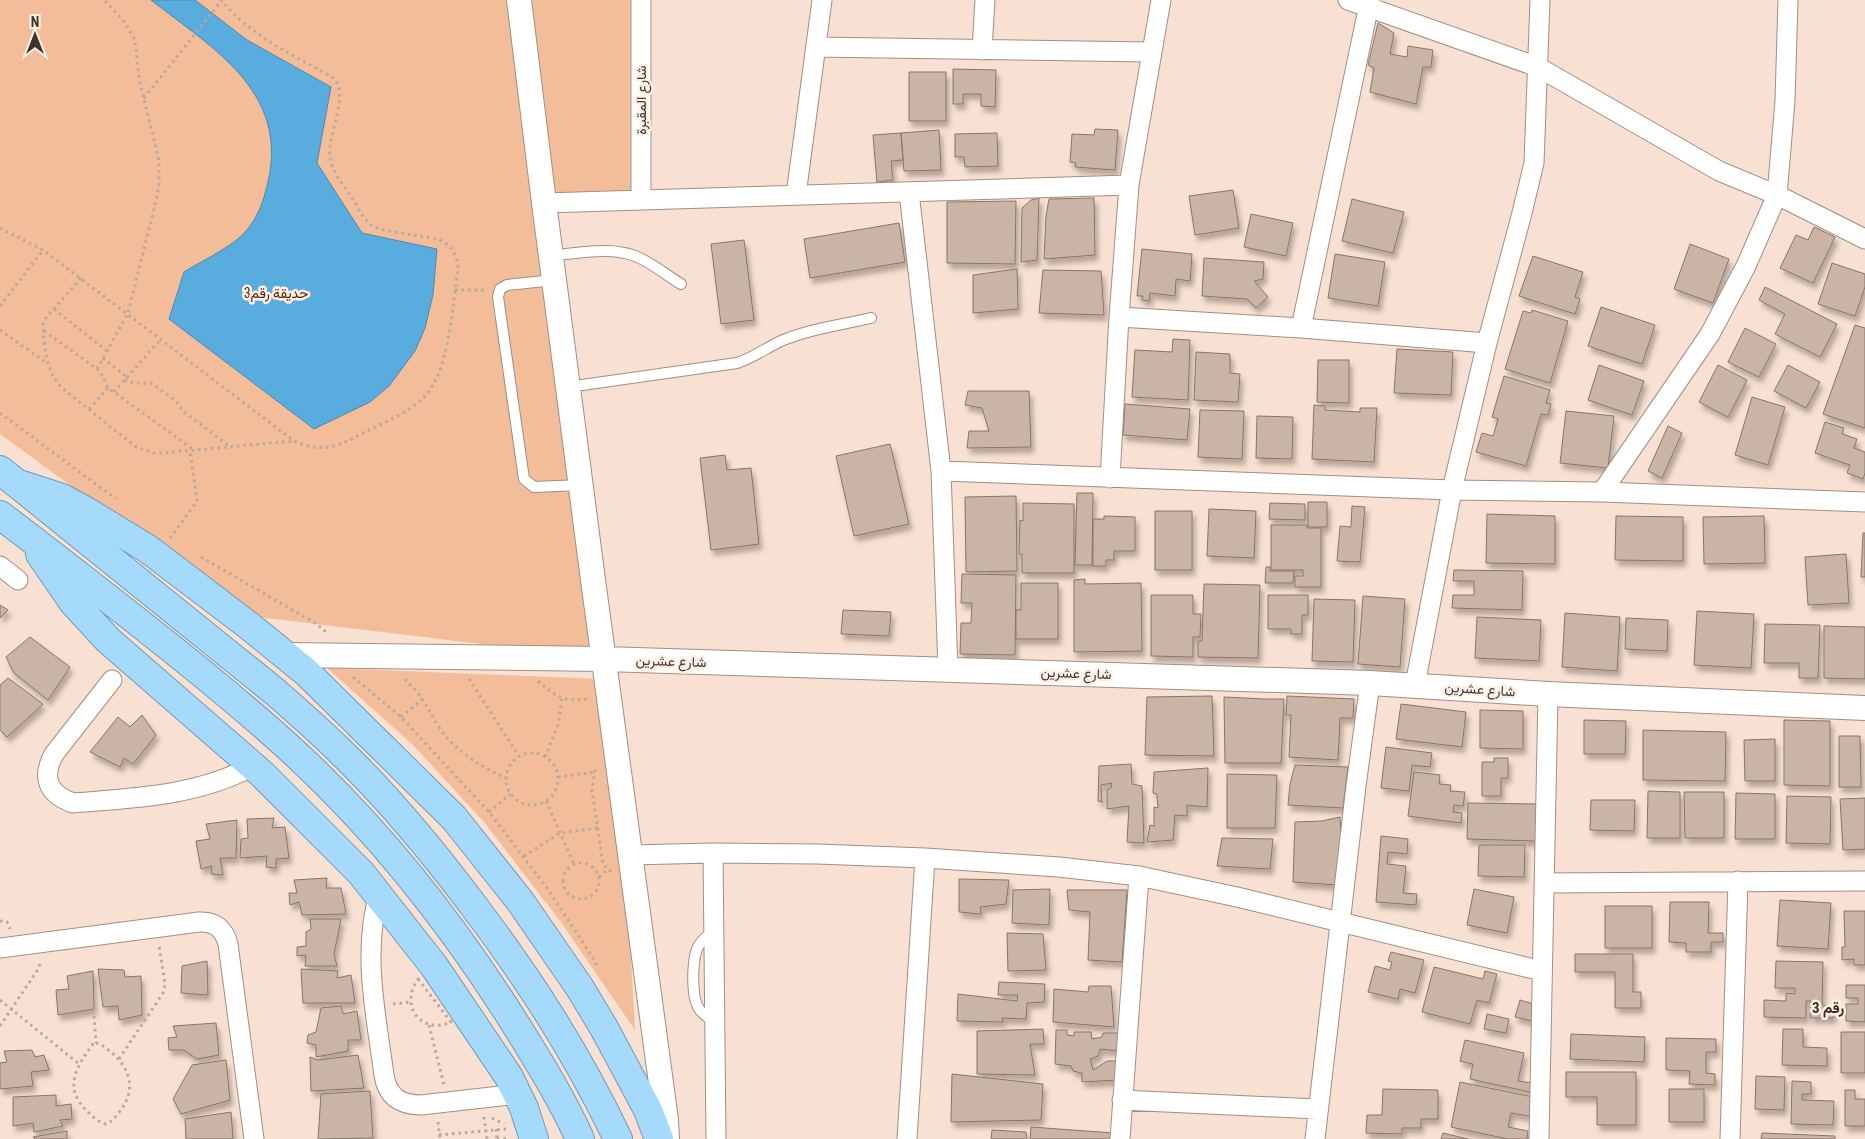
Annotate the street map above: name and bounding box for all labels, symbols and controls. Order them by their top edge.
north arrow [10,10,60,60]
text: N [31,14,39,30]
street label: شارع المقبرة [633,65,652,135]
park label: حديقة رقم3 [244,285,308,302]
street label: شارع عشرين [635,652,707,673]
street label: شارع عشرين [1040,664,1112,685]
street label: شارع عشرين [1444,679,1516,702]
district label: رقم 3 [1812,999,1844,1018]

